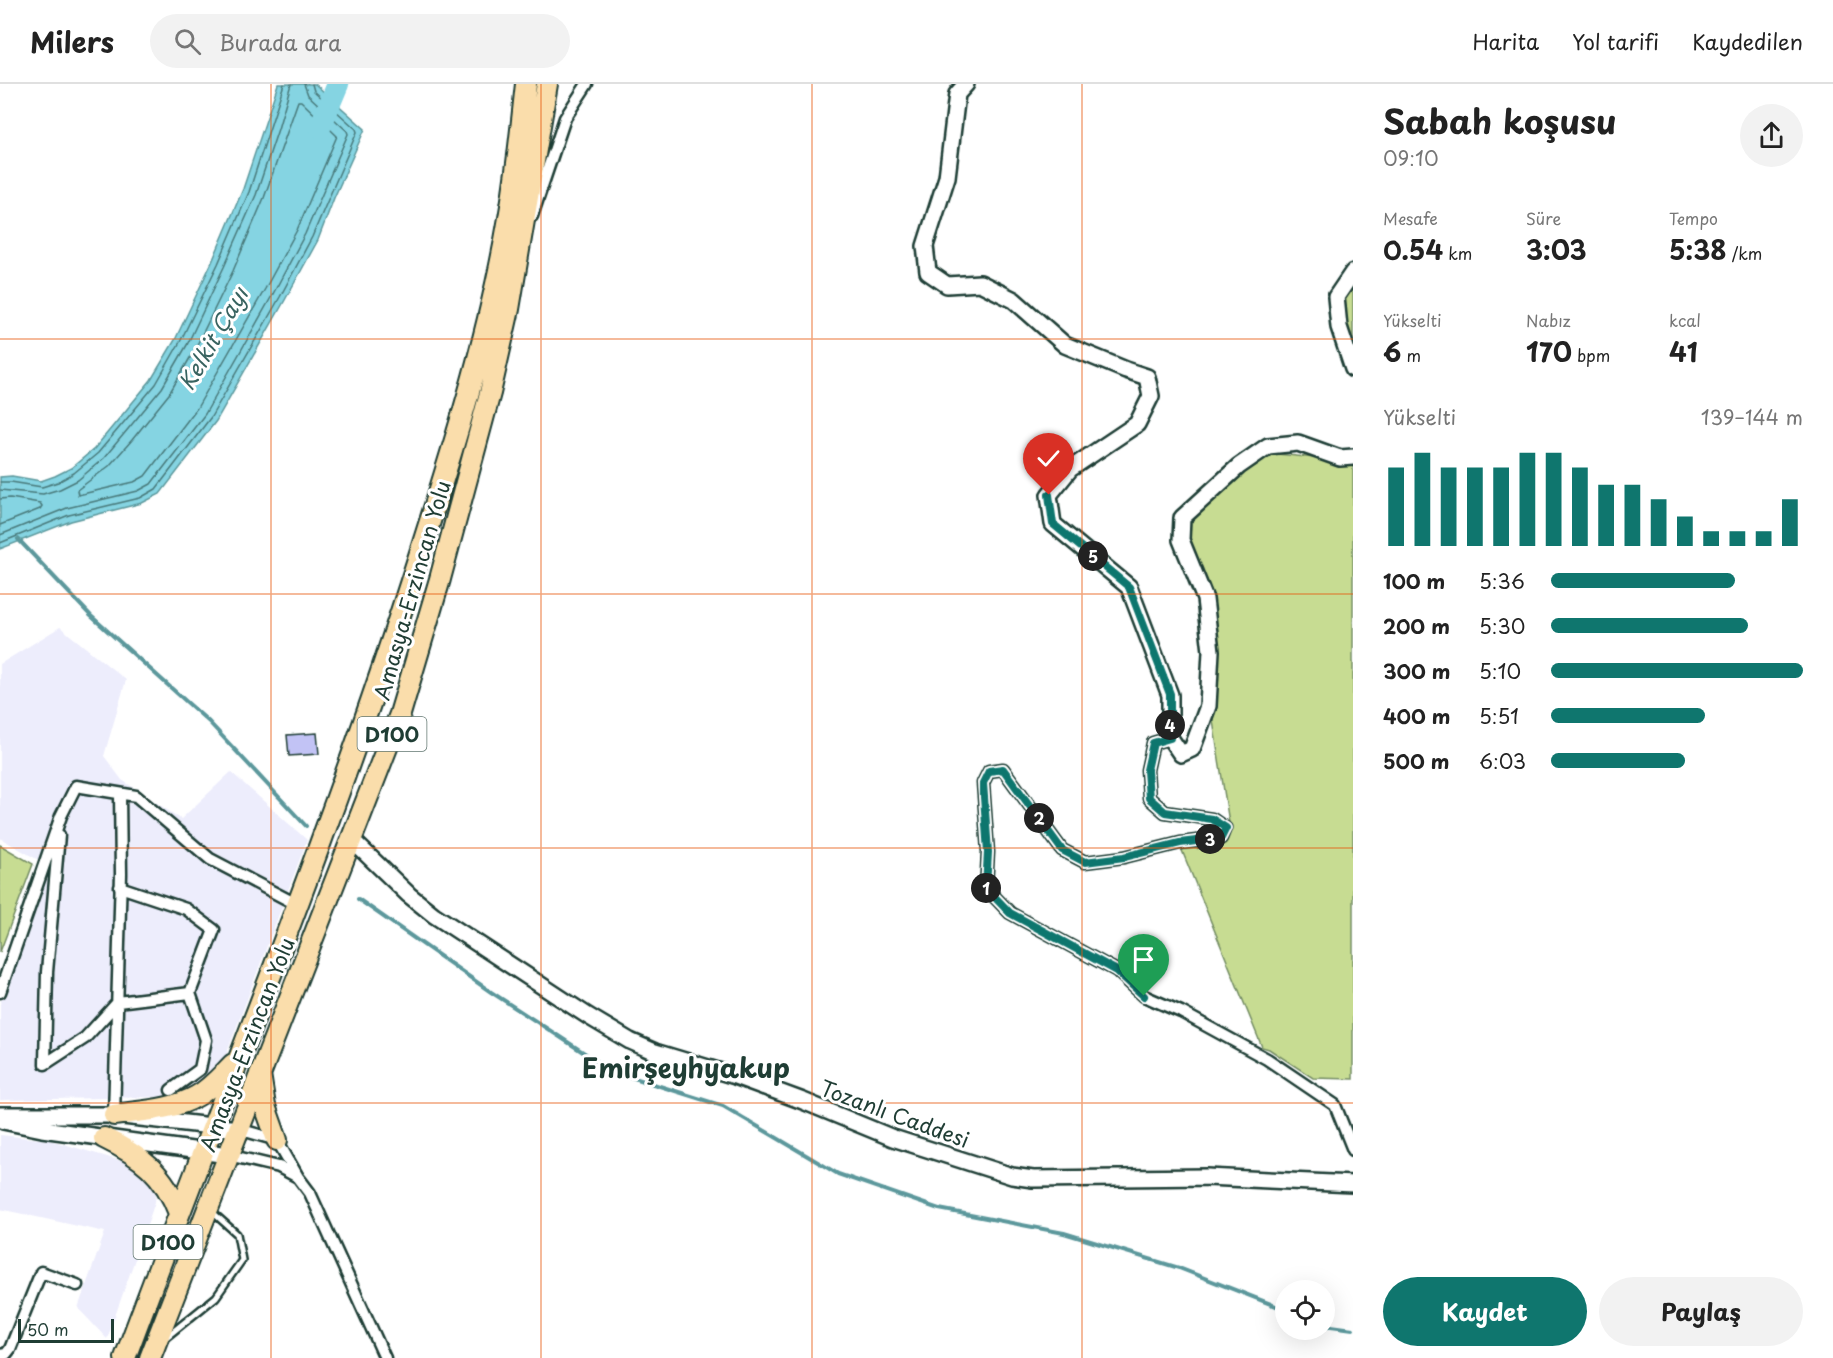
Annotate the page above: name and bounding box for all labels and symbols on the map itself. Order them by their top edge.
water label: Kelkit Çayı [169,279,256,396]
pin [1023,433,1074,495]
street label: Amasya-Erzincan Yolu [364,477,458,703]
pin: 5 [1078,541,1108,571]
pin: 4 [1155,710,1185,740]
road number: D100 [358,717,426,751]
pin: 2 [1024,803,1054,833]
pin: 3 [1195,824,1225,854]
pin: 1 [971,873,1001,903]
street label: Amasya-Erzincan Yolu [190,932,302,1156]
pin [1118,934,1169,996]
district label: Emirşeyhyakup [582,1046,790,1087]
street label: Tozanlı Caddesi [816,1071,974,1155]
road number: D100 [134,1225,202,1259]
scale bar [18,1316,114,1344]

